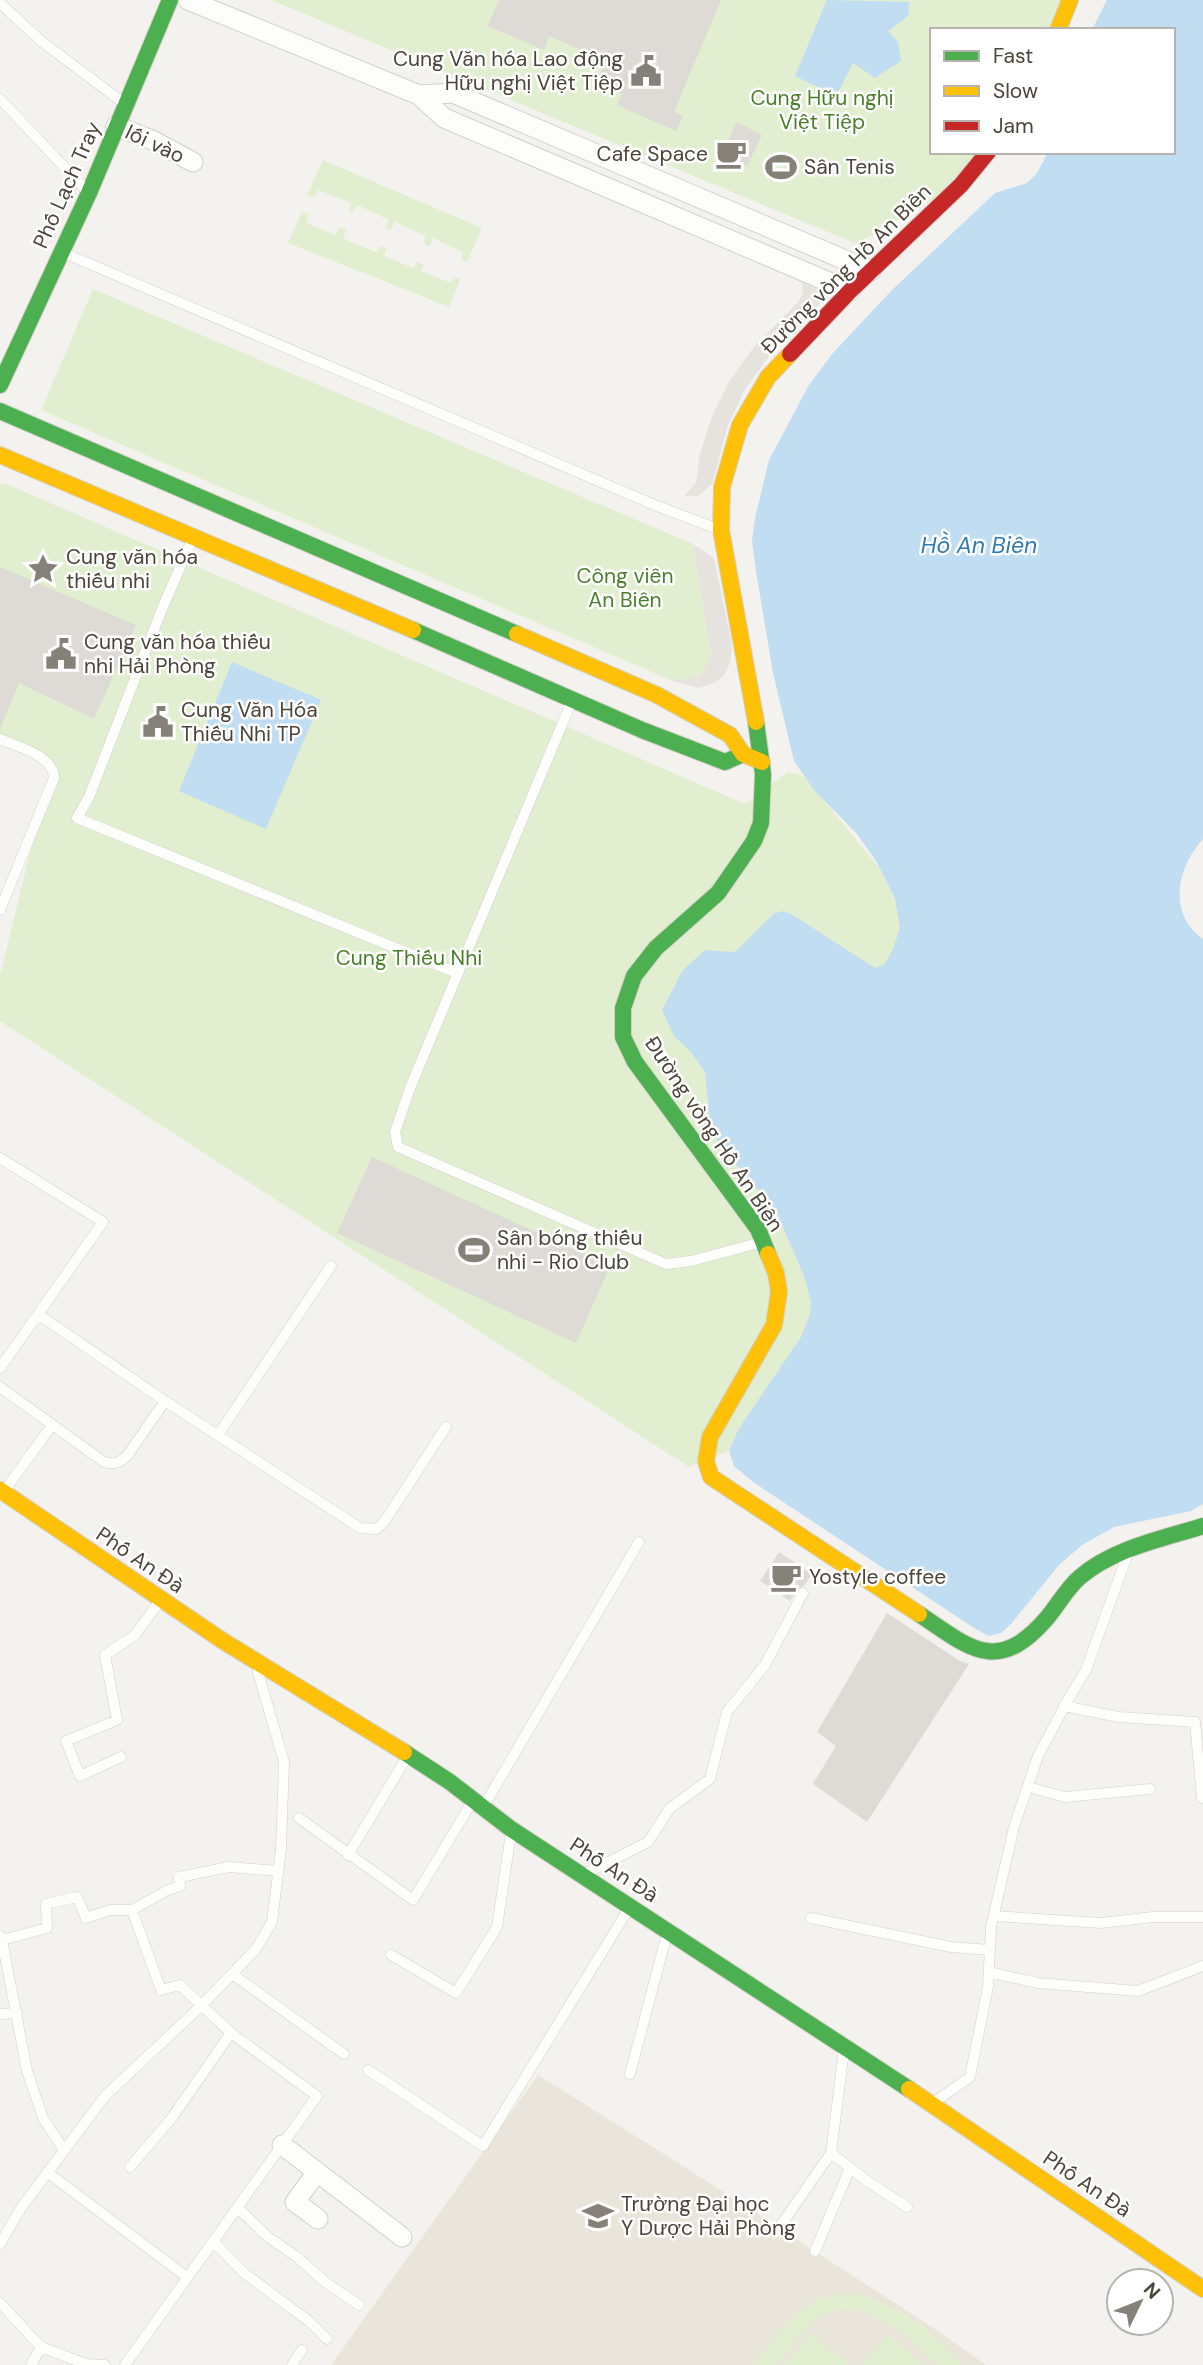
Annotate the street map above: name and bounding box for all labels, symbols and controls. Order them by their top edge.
legend [930,28,1175,154]
text: Fast [993,42,1033,70]
place label: Cung Văn hóa Lao động Hữu nghị Việt Tiệp [393,45,623,97]
public building icon: Cung Văn hóa Lao động Hữu nghị Việt Tiệp [629,54,663,88]
text: Slow [993,77,1038,105]
park label: Cung Hữu nghị Việt Tiệp [751,84,893,136]
text: Jam [993,112,1034,140]
street label: Phố Lạch Tray [27,117,108,253]
street label: lối vào [121,118,189,170]
cafe icon: Cafe Space [714,137,748,171]
place label: Cafe Space [597,140,708,168]
sports icon: Sân Tenis [764,150,798,184]
place label: Sân Tenis [804,153,895,181]
street label: Đường vòng Hồ An Biên [755,178,937,360]
water label: Hồ An Biên [921,530,1037,560]
place label: Cung văn hóa thiếu nhi [66,543,198,595]
place icon: Cung văn hóa thiếu nhi [26,552,60,586]
park label: Công viên An Biên [577,562,673,614]
place label: Cung văn hóa thiếu nhi Hải Phòng [84,628,271,680]
public building icon: Cung văn hóa thiếu nhi Hải Phòng [44,637,78,671]
place label: Cung Văn Hóa Thiếu Nhi TP [181,696,318,748]
public building icon: Cung Văn Hóa Thiếu Nhi TP [141,705,175,739]
park label: Cung Thiếu Nhi [336,944,482,972]
street label: Đường vòng Hồ An Biên [638,1031,790,1237]
place label: Sân bóng thiếu nhi - Rio Club [497,1224,643,1276]
sports icon: Sân bóng thiếu nhi - Rio Club [457,1233,491,1267]
street label: Phố An Đà [91,1520,189,1600]
cafe icon: Yostyle coffee [769,1560,803,1594]
place label: Yostyle coffee [809,1563,946,1591]
street label: Phố An Đà [564,1831,664,1909]
street label: Phố An Đà [1038,2144,1136,2224]
place label: Trường Đại học Y Dược Hải Phòng [621,2190,796,2242]
school or university icon: Trường Đại học Y Dược Hải Phòng [581,2199,615,2233]
north arrow [1105,2267,1175,2337]
text: N [1138,2277,1166,2304]

